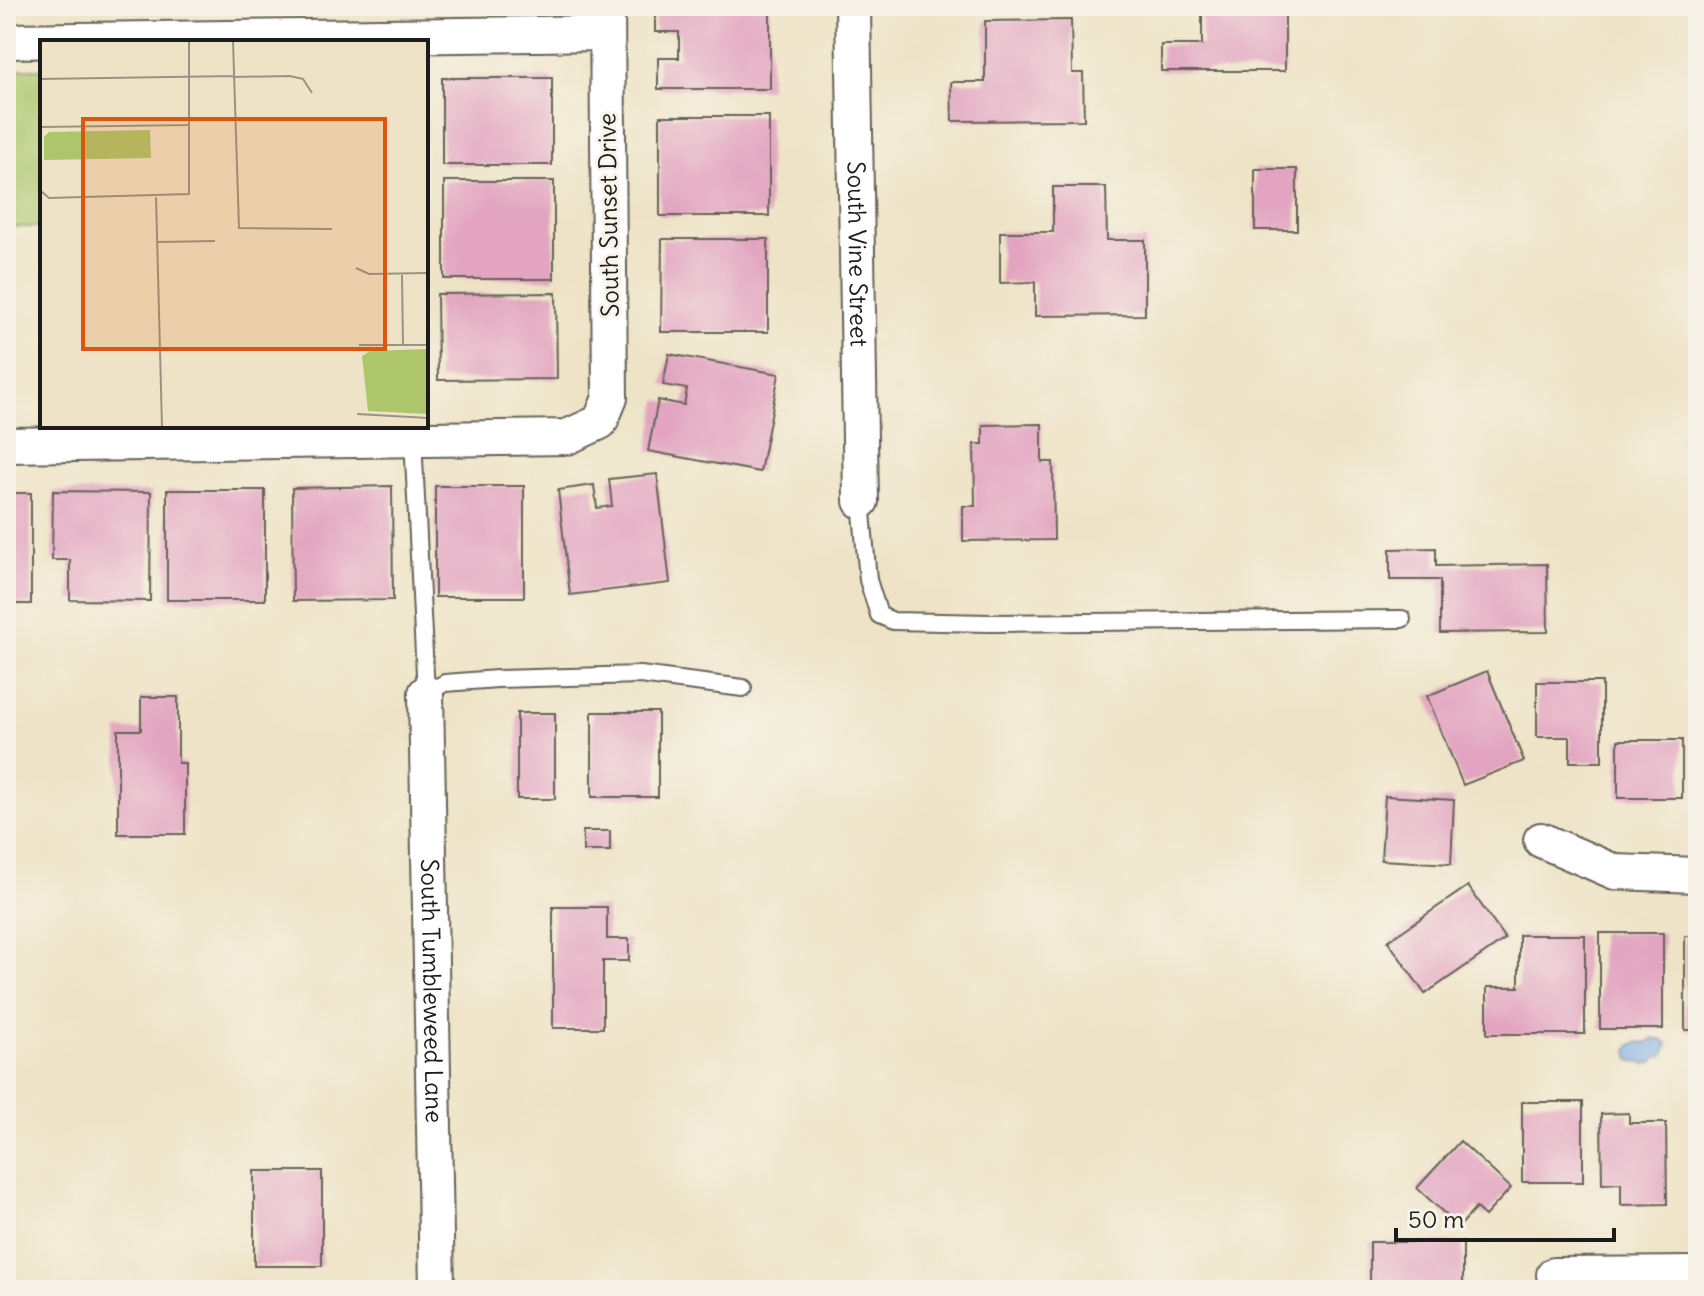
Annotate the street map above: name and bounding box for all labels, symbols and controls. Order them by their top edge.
inset map [40,40,428,428]
street label: South Sunset Drive [591,113,625,317]
street label: South Vine Street [842,161,875,347]
street label: South Tumbleweed Lane [415,859,450,1123]
scale bar [1396,1192,1614,1242]
text: 50 m [1408,1204,1464,1234]

